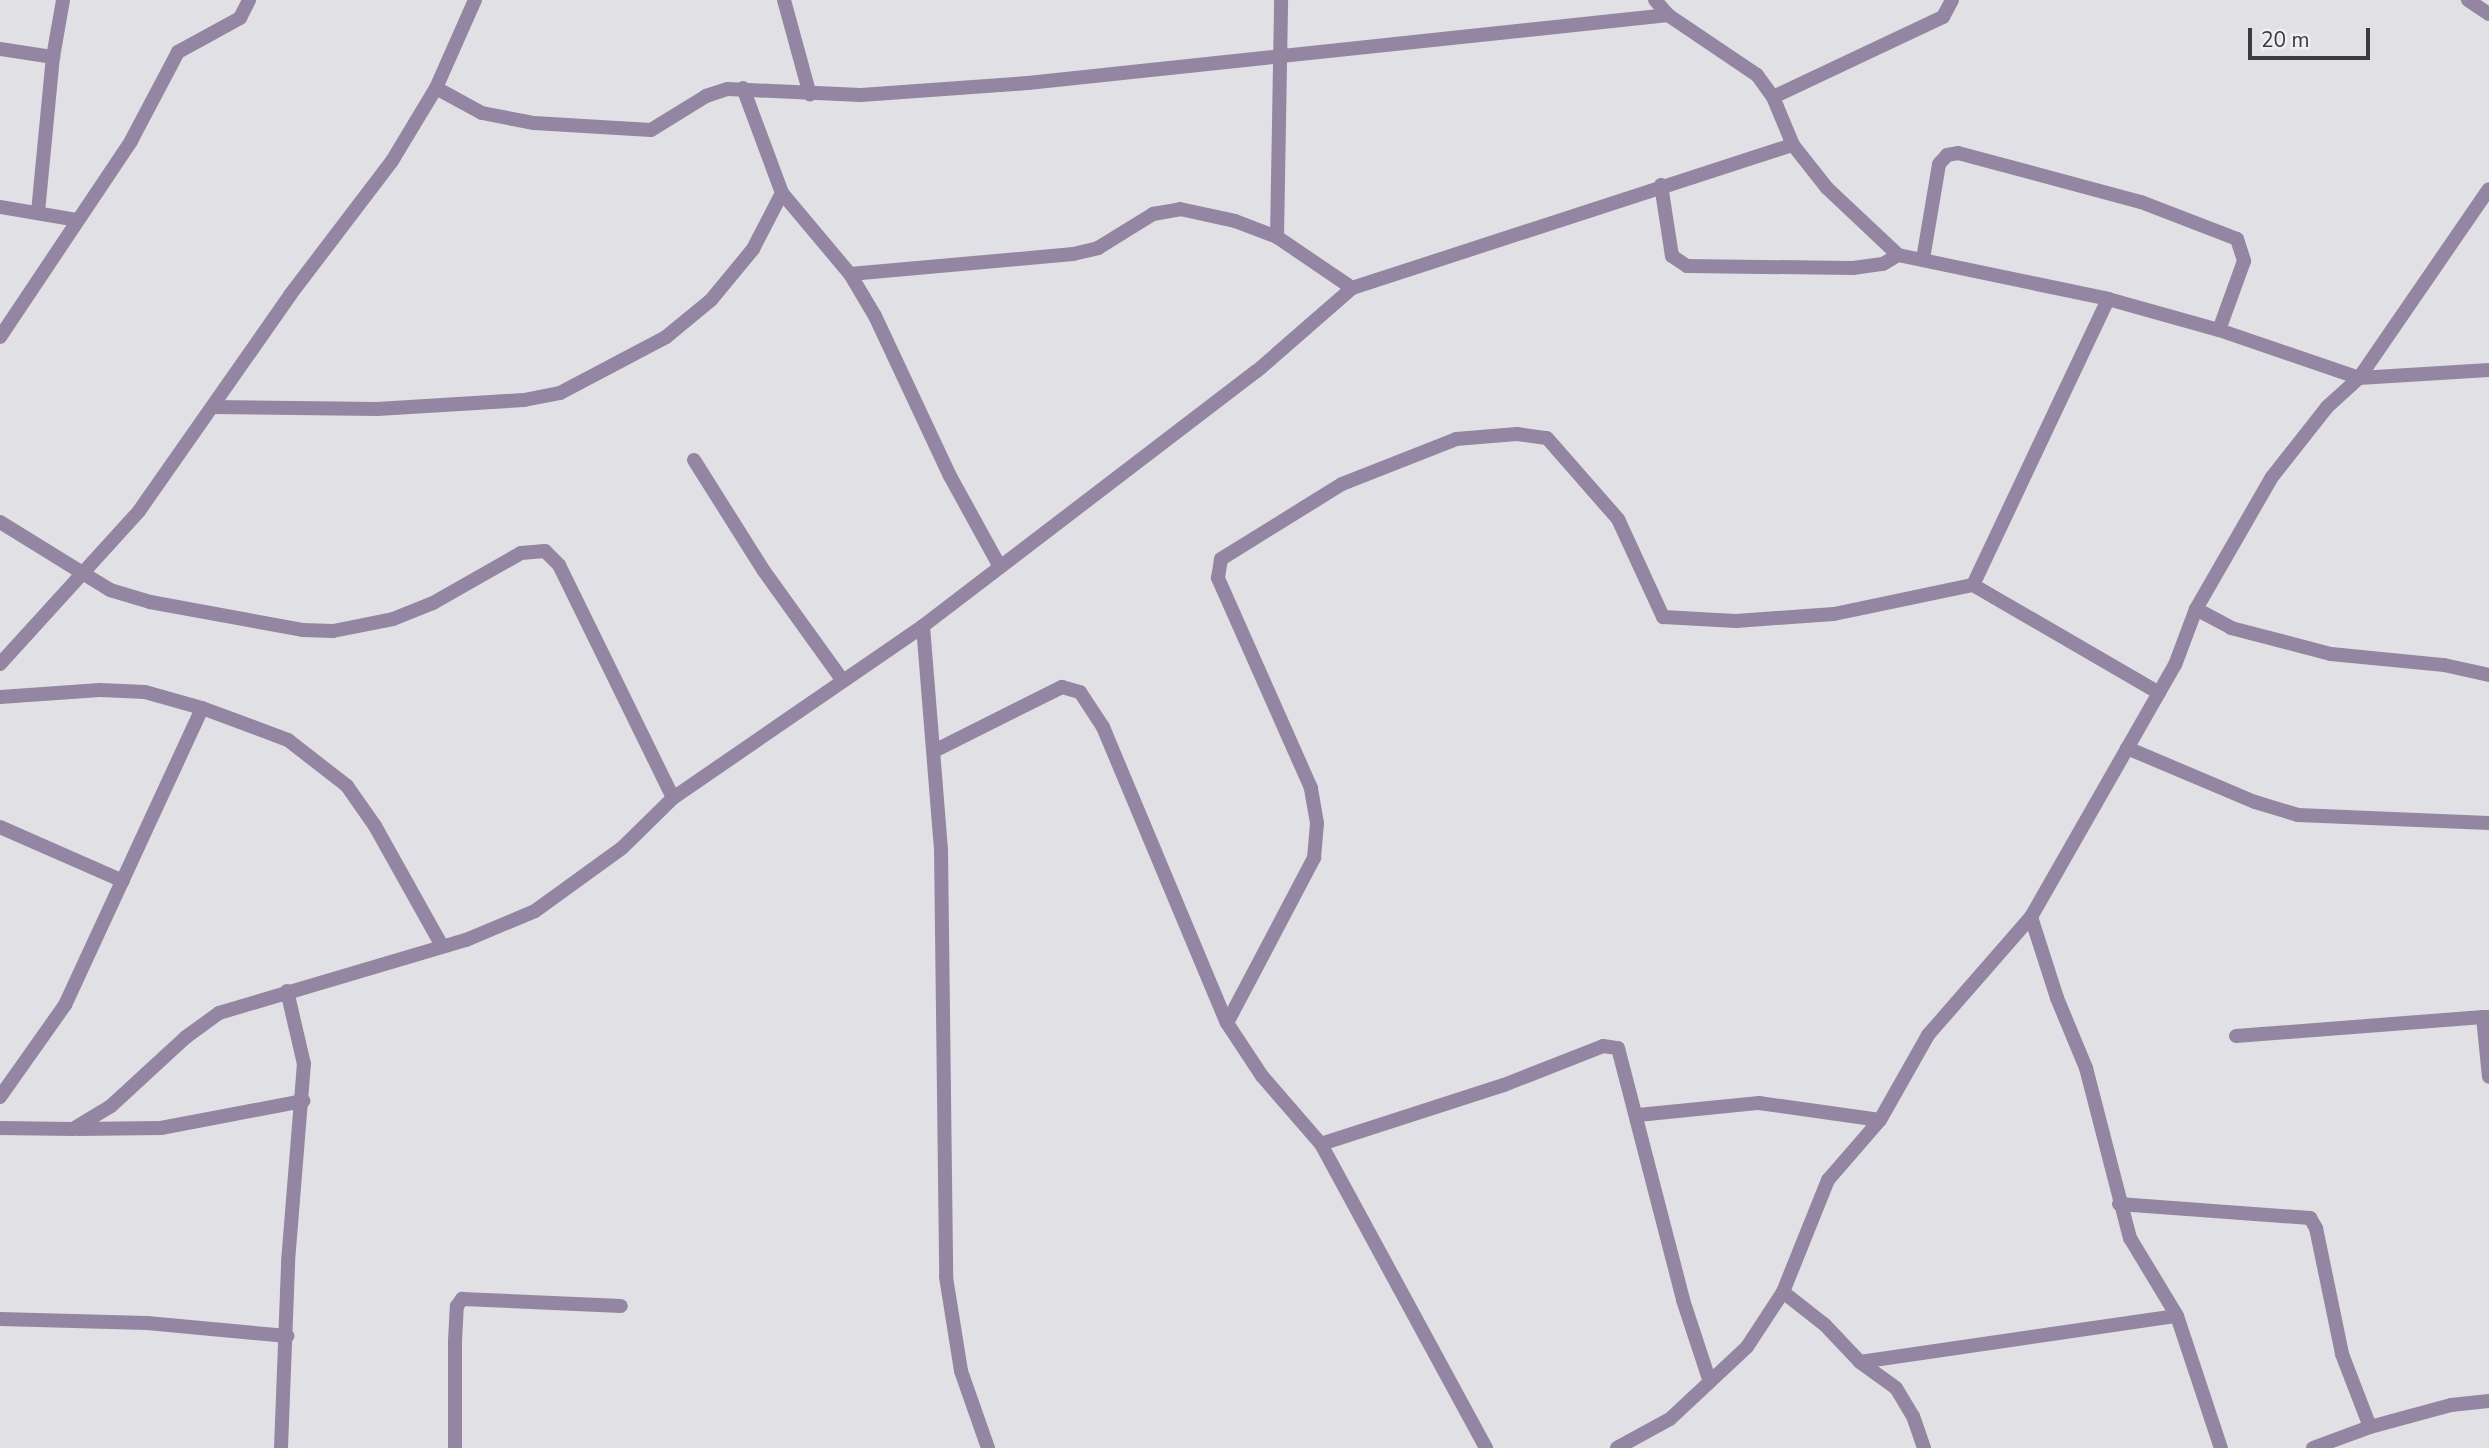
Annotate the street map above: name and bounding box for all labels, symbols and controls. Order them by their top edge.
scale bar [2251,14,2374,58]
text: 20 m [2261,26,2310,54]

